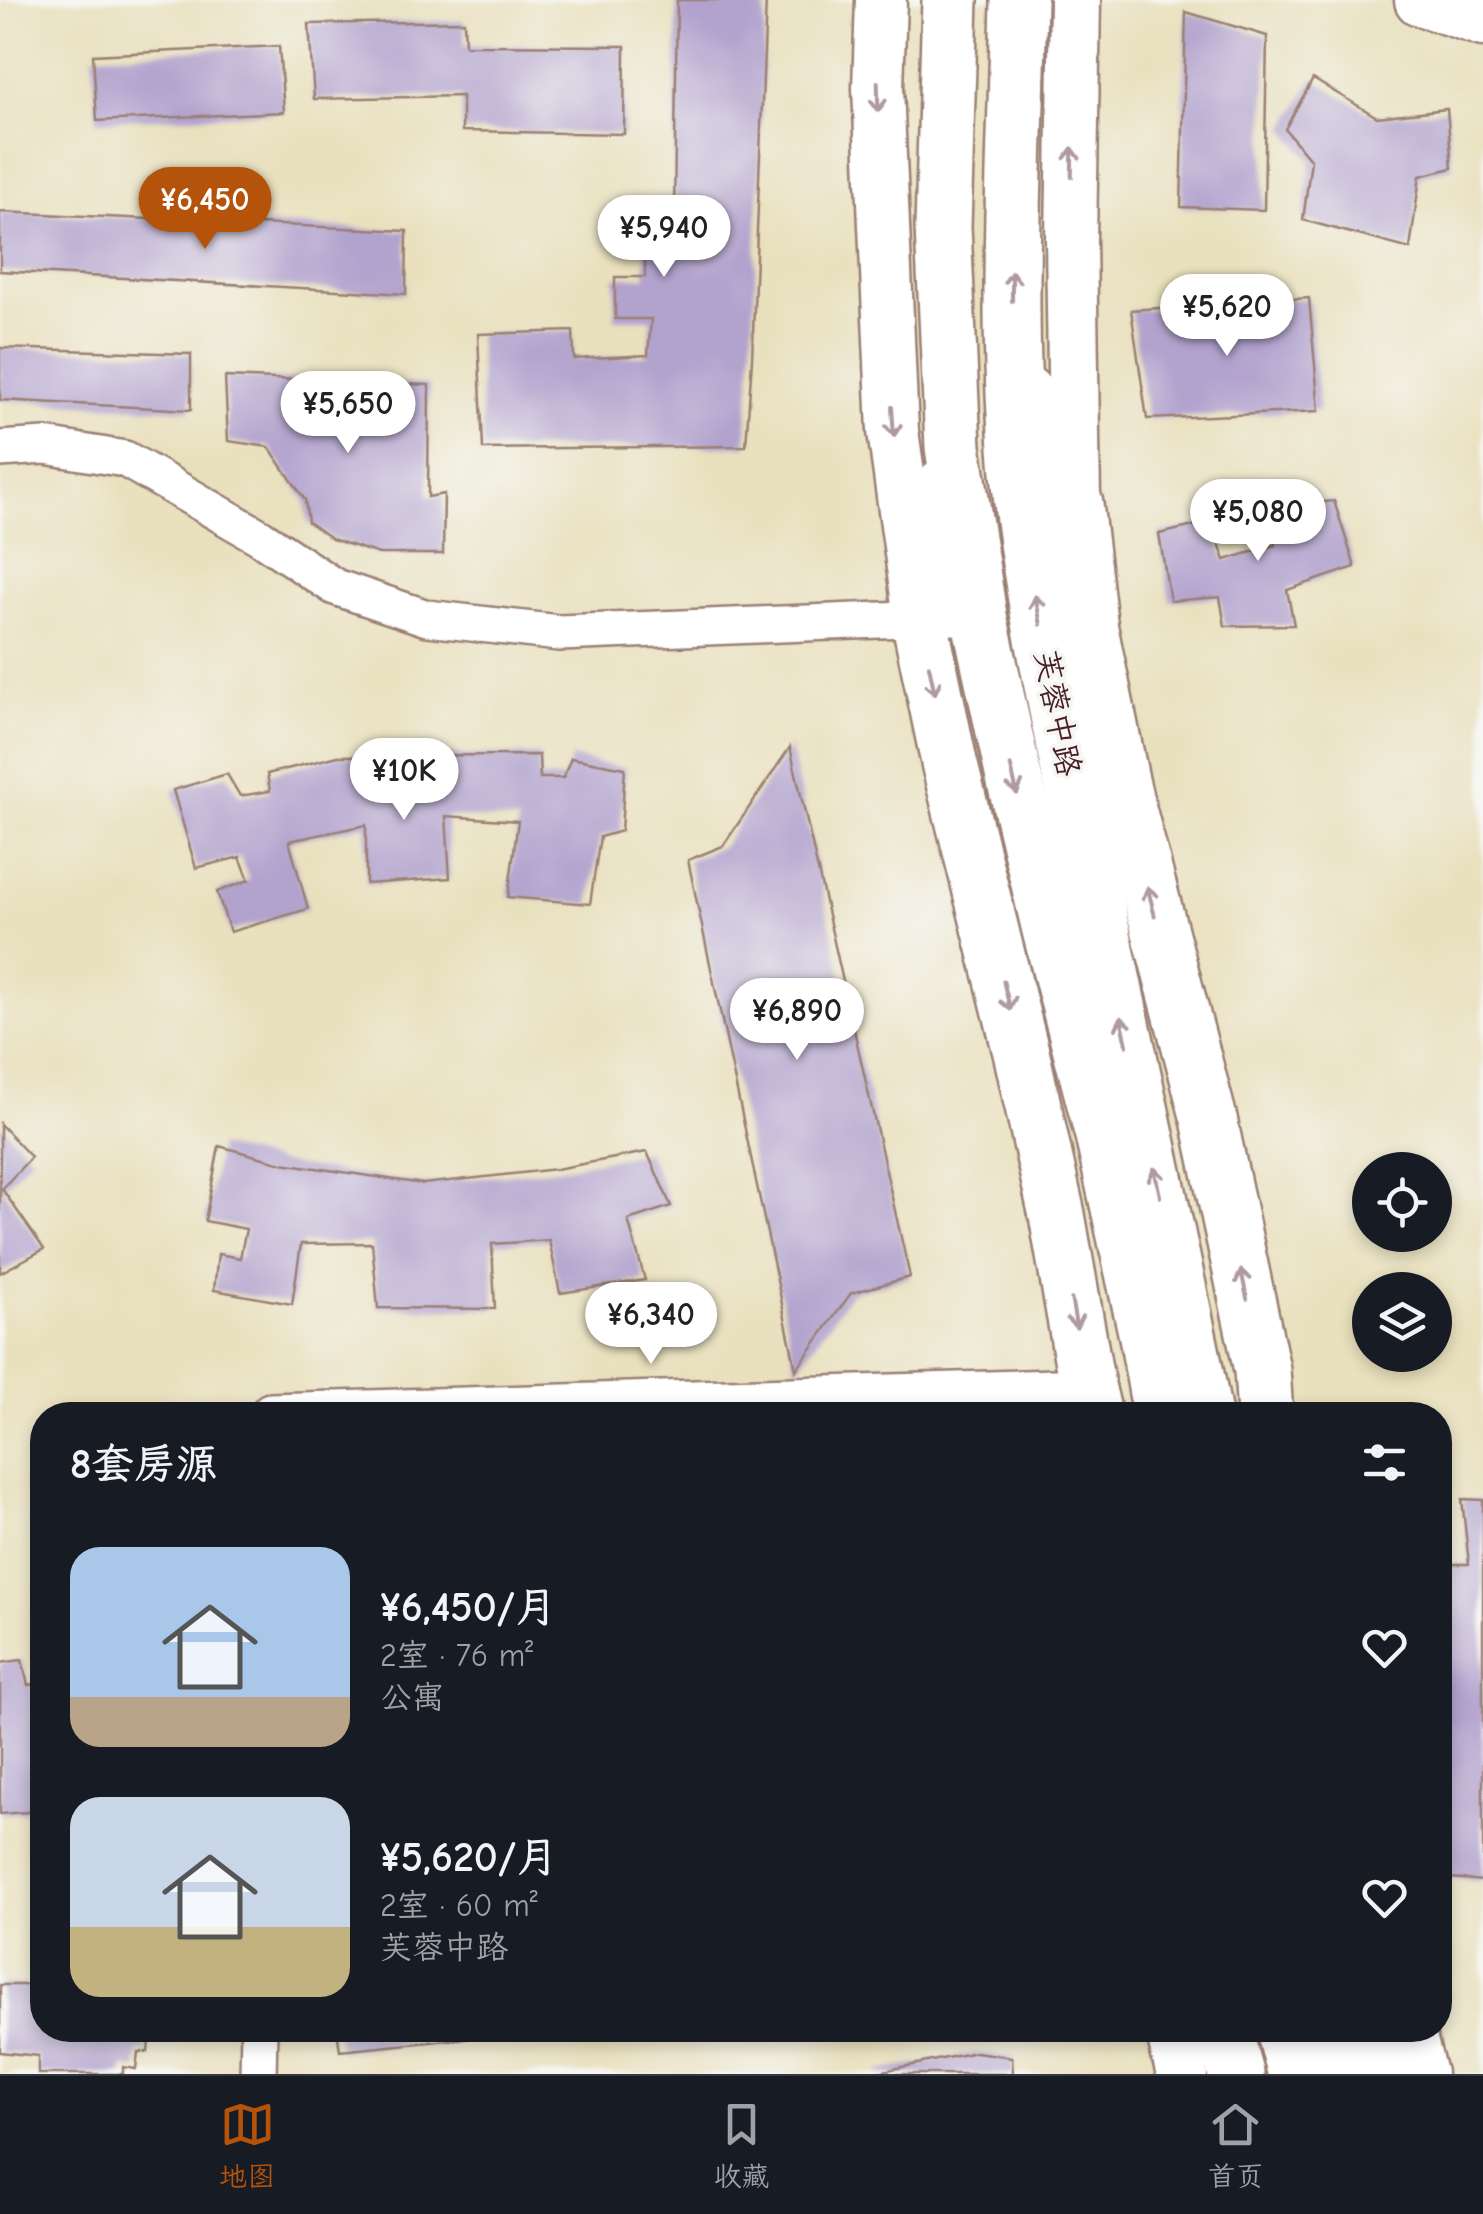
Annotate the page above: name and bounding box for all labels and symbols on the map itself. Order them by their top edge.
one-way arrow [869,81,888,113]
one-way arrow [1063,146,1082,178]
pin: ¥6,450 [124,167,286,252]
pin: ¥5,940 [583,195,745,280]
one-way arrow [1002,271,1022,304]
pin: ¥5,620 [1146,274,1308,359]
pin: ¥5,650 [267,371,429,456]
one-way arrow [883,406,902,438]
pin: ¥5,080 [1177,479,1339,564]
one-way arrow [1027,594,1046,626]
street label: 芙蓉中路 [1027,647,1088,779]
one-way arrow [923,663,942,695]
pin: ¥10K [345,738,463,823]
one-way arrow [1006,763,1025,795]
one-way arrow [1141,886,1159,918]
pin: ¥6,890 [716,978,878,1063]
one-way arrow [998,980,1017,1011]
one-way arrow [1114,1016,1132,1048]
one-way arrow [1146,1167,1165,1199]
one-way arrow [1234,1269,1253,1301]
pin: ¥6,340 [570,1282,732,1367]
one-way arrow [1065,1297,1084,1330]

